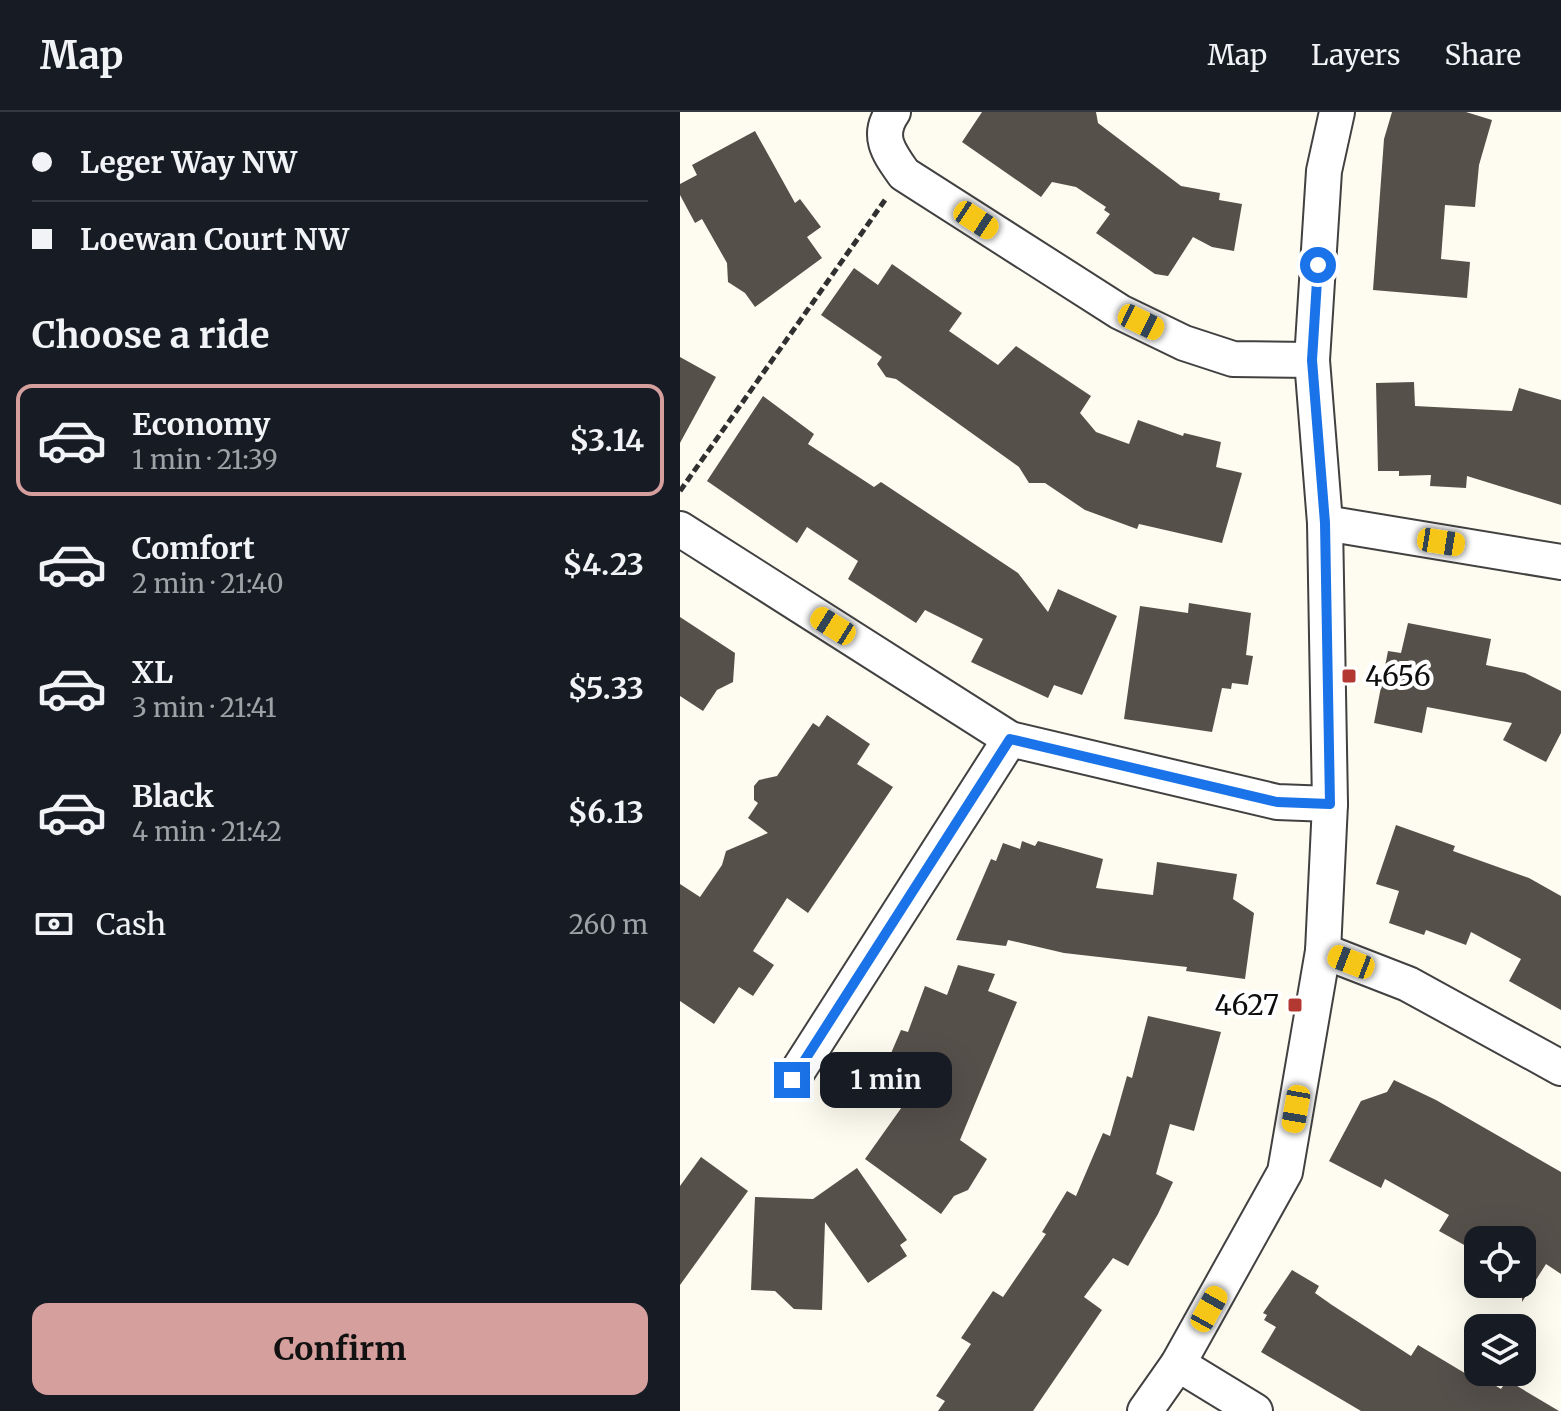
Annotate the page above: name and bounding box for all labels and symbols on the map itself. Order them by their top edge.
car [949,197,1003,243]
route start [1300,247,1336,283]
car [1114,301,1168,343]
car [1415,526,1467,558]
car [806,603,860,649]
place label: 4656 [1365,658,1431,694]
marker: 4656 [1340,667,1358,685]
car [1324,942,1378,982]
place label: 4627 [1215,987,1279,1023]
marker: 4627 [1286,996,1304,1014]
callout: 1 min [820,1052,952,1108]
route end [774,1062,810,1098]
car [1280,1083,1312,1135]
car [1187,1282,1231,1336]

